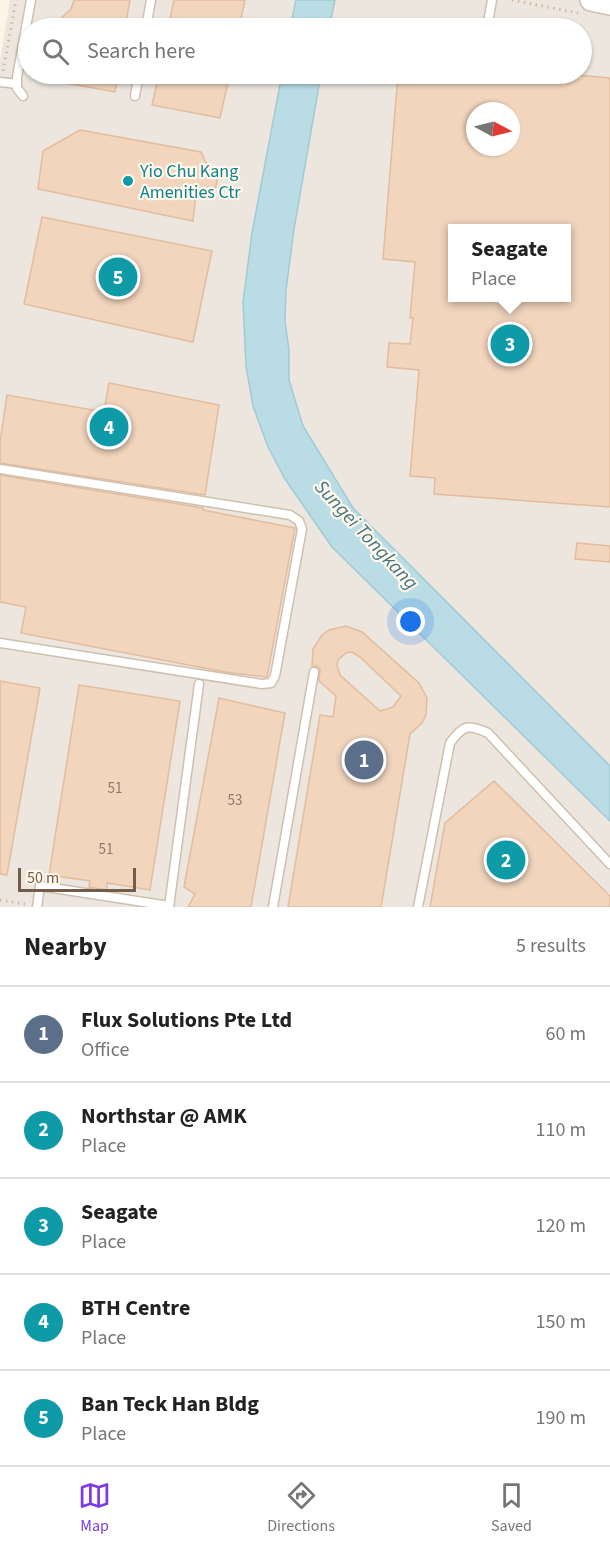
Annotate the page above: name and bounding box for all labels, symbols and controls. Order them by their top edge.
search box [18,18,592,84]
icon: search [39,35,72,68]
text: Search here [87,35,195,67]
north arrow [466,102,520,156]
place label: Yio Chu Kang Amenities Ctr [139,159,241,205]
marker: Yio Chu Kang Amenities Ctr [121,174,135,188]
popup [448,224,571,302]
text: Seagate [471,233,548,265]
pin: 5 [98,254,138,300]
text: Place [471,265,516,293]
pin: 3 [490,322,530,366]
pin: 4 [90,404,128,450]
water label: Sungei Tongkang [308,474,424,596]
your location [396,607,425,636]
pin: 1 [344,738,384,783]
house number: 51 [108,778,122,799]
house number: 53 [228,790,242,811]
pin: 2 [486,838,526,882]
house number: 51 [99,839,113,860]
scale bar [18,865,136,893]
text: 50 m [27,867,59,889]
text: Nearby [24,928,107,965]
text: 5 results [516,932,586,960]
text: Flux Solutions Pte Ltd [81,1004,292,1036]
text: 1 [38,1020,49,1048]
text: 60 m [546,1020,586,1048]
text: Office [81,1036,129,1064]
text: Northstar @ AMK [81,1100,247,1132]
text: 2 [38,1116,49,1144]
text: 110 m [536,1116,586,1144]
text: Place [81,1132,126,1160]
text: Seagate [81,1196,158,1228]
text: 3 [38,1212,49,1240]
text: 120 m [536,1212,586,1240]
text: Place [81,1228,126,1256]
text: BTH Centre [81,1292,190,1324]
text: 4 [38,1308,49,1336]
text: 150 m [536,1308,586,1336]
text: Place [81,1324,126,1352]
text: Ban Teck Han Bldg [81,1388,259,1420]
text: 5 [38,1404,49,1432]
text: 190 m [536,1404,586,1432]
text: Place [81,1420,126,1448]
tab: Map [78,1479,111,1537]
tab: Directions [267,1479,335,1537]
tab: Saved [491,1479,532,1537]

